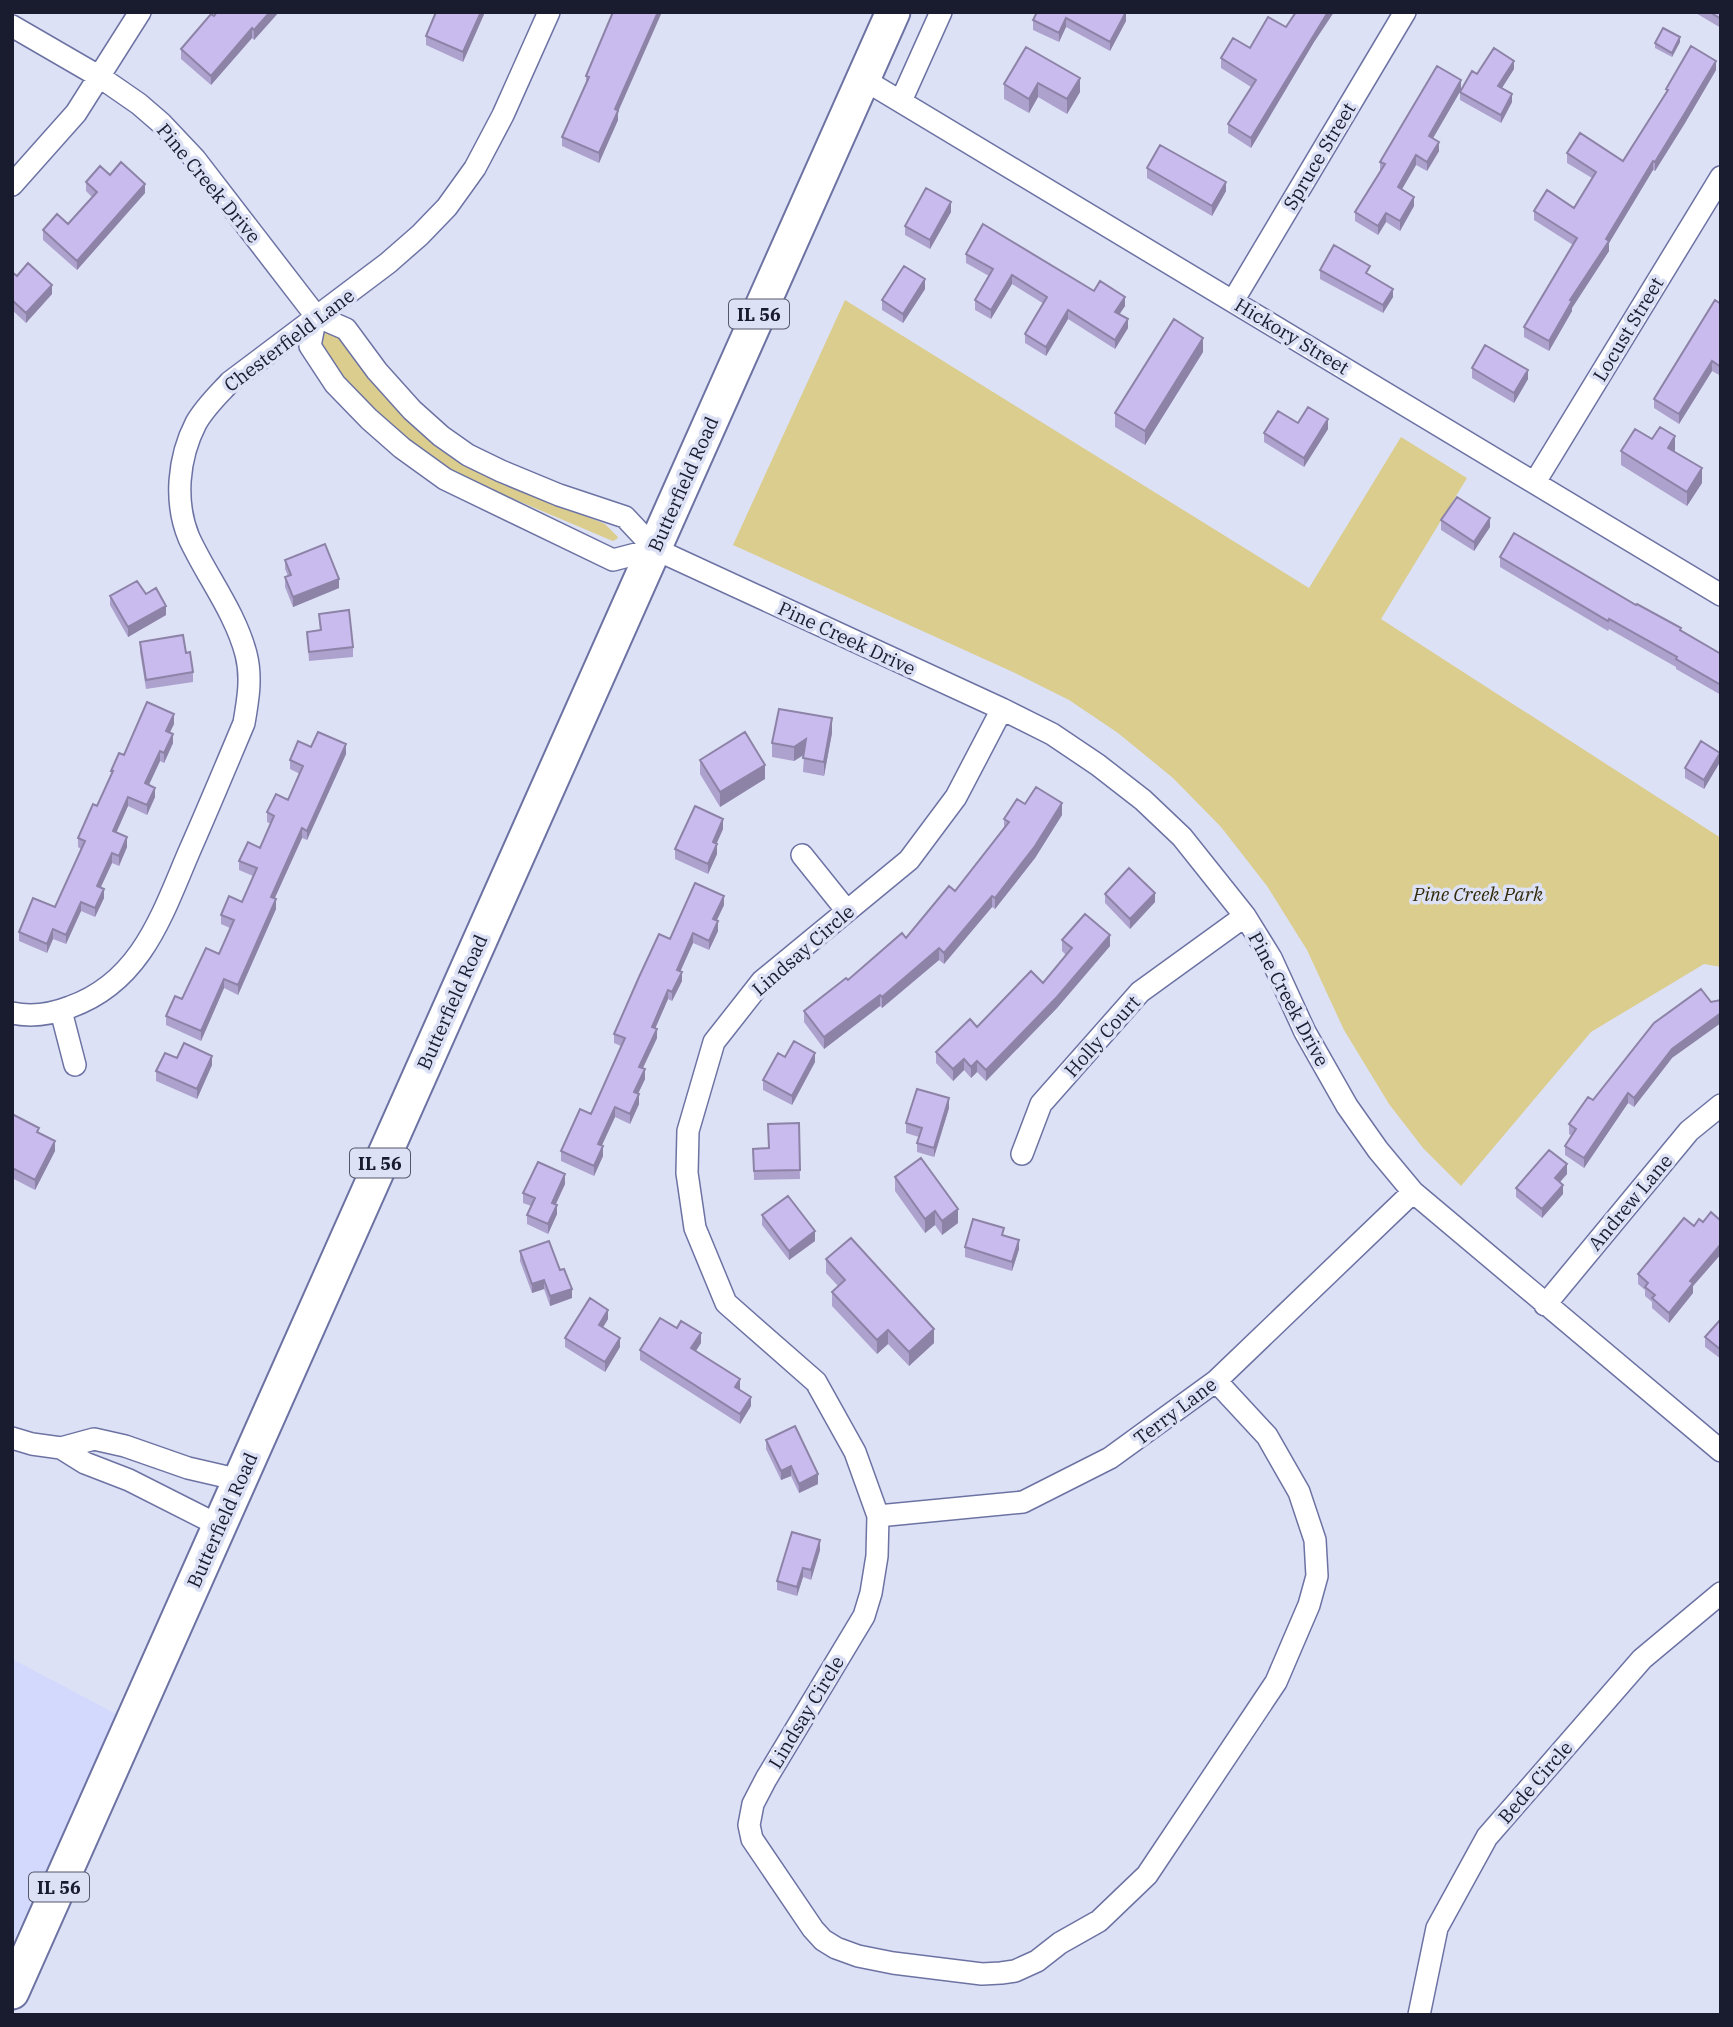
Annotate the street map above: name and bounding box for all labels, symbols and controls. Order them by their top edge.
street label: Spruce Street [1278,98,1361,214]
street label: Pine Creek Drive [152,118,266,248]
street label: Locust Street [1587,272,1669,385]
street label: Chesterfield Lane [219,283,359,397]
street label: Hickory Street [1230,292,1354,380]
road number: IL 56 [729,300,789,328]
street label: Butterfield Road [642,413,724,555]
street label: Pine Creek Drive [774,596,920,680]
park label: Pine Creek Park [1412,882,1544,906]
street label: Lindsay Circle [747,899,859,1001]
street label: Pine Creek Drive [1243,928,1335,1070]
street label: Butterfield Road [411,931,493,1073]
street label: Holly Court [1059,990,1145,1082]
road number: IL 56 [350,1148,410,1178]
street label: Andrew Lane [1583,1149,1677,1255]
street label: Terry Lane [1129,1372,1221,1450]
street label: Butterfield Road [181,1449,263,1591]
street label: Lindsay Circle [763,1651,849,1773]
street label: Bede Circle [1493,1736,1577,1828]
road number: IL 56 [29,1872,89,1901]

